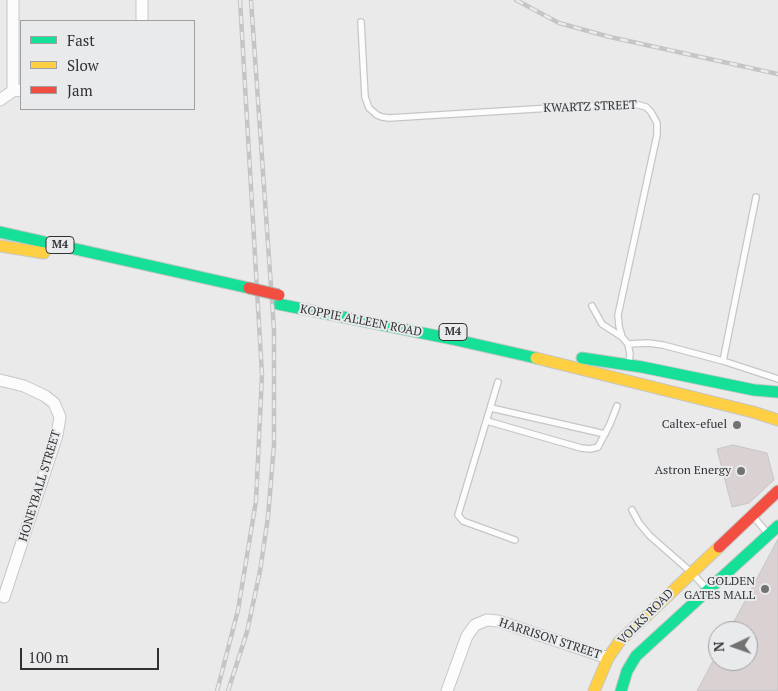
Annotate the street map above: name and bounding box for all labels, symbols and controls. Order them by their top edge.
legend [20,20,195,110]
text: Fast [67,30,95,50]
text: Slow [67,55,99,75]
text: Jam [67,80,93,100]
street label: KWARTZ STREET [543,98,637,116]
road number: M4 [46,236,74,254]
street label: KOPPIE ALLEEN ROAD [299,302,423,340]
road number: M4 [439,324,467,341]
place label: Caltex-efuel [662,418,727,432]
marker: Caltex-efuel [731,419,743,431]
street label: HONEYBALL STREET [16,429,64,543]
place label: Astron Energy [655,464,731,478]
marker: Astron Energy [735,465,747,477]
place label: GOLDEN GATES MALL [684,575,755,603]
marker: GOLDEN GATES MALL [759,583,771,595]
street label: VOLKS ROAD [615,586,677,648]
street label: HARRISON STREET [497,616,603,662]
north arrow [708,621,758,671]
scale bar [22,638,161,670]
text: N [709,641,728,653]
text: 100 m [28,647,69,667]

